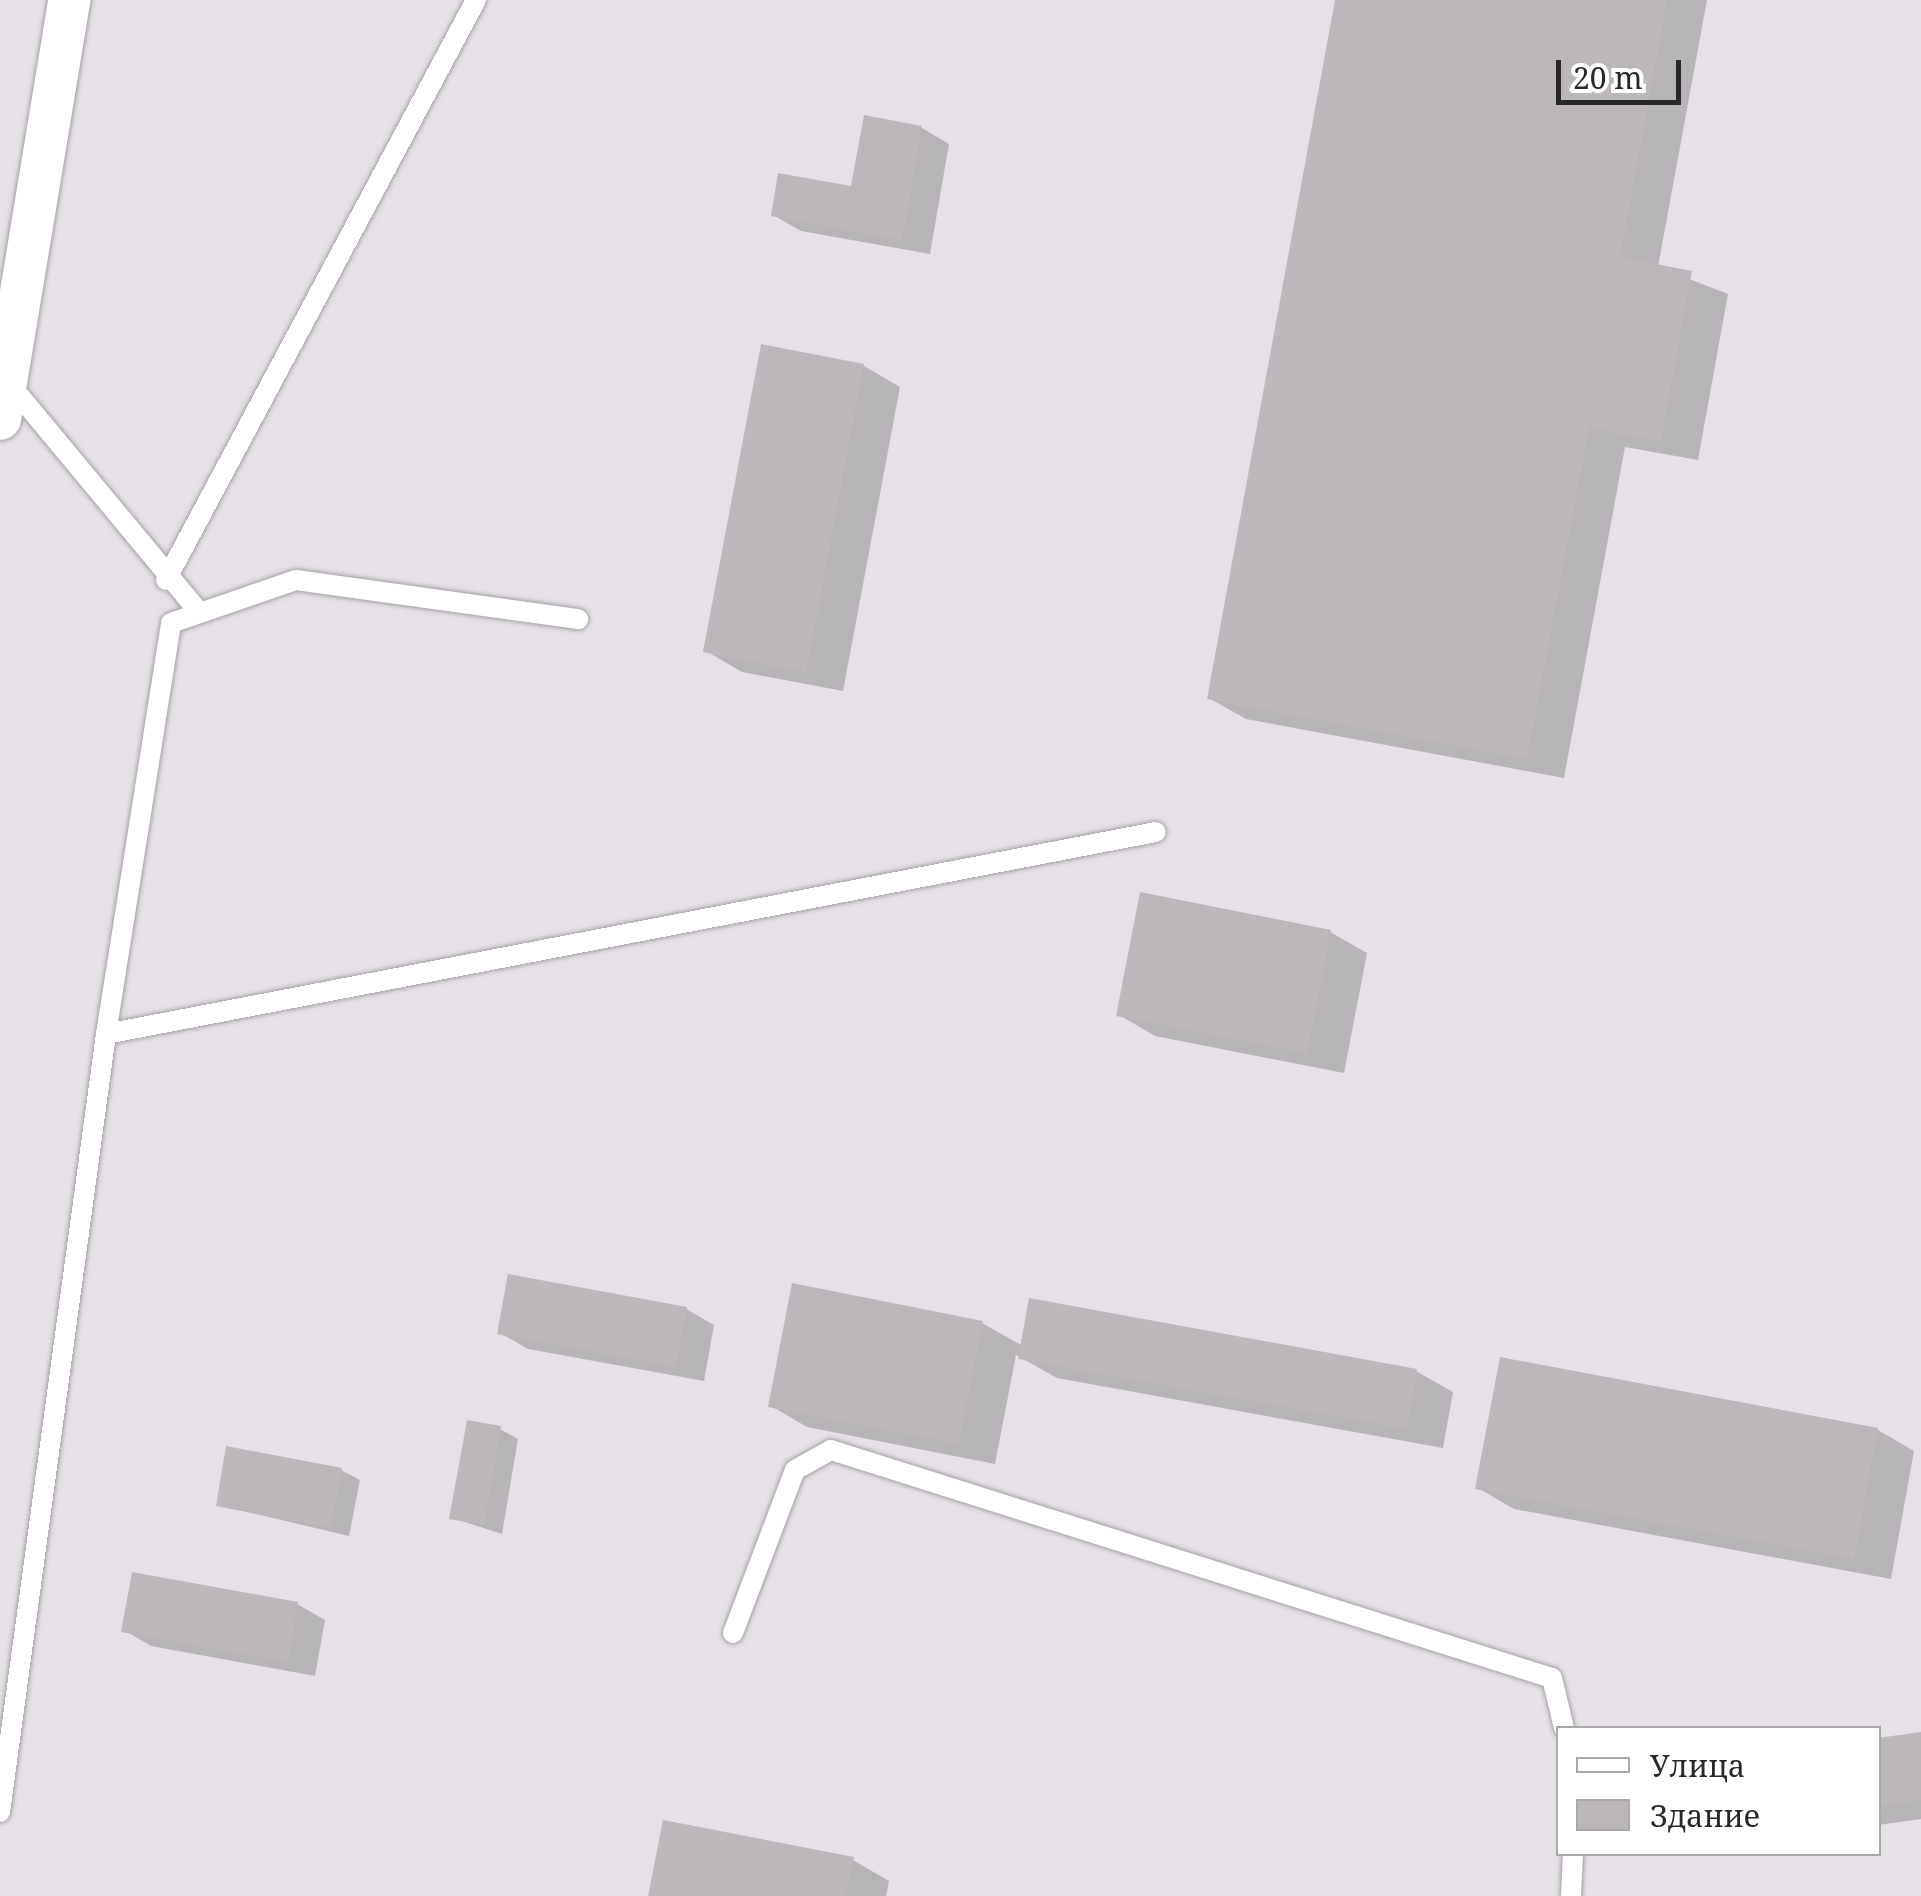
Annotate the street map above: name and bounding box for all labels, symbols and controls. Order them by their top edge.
scale bar [1561,40,1686,102]
text: 20 m [1573,57,1643,98]
legend [1556,1726,1881,1856]
text: Улица [1650,1745,1745,1786]
text: Здание [1650,1795,1760,1836]

